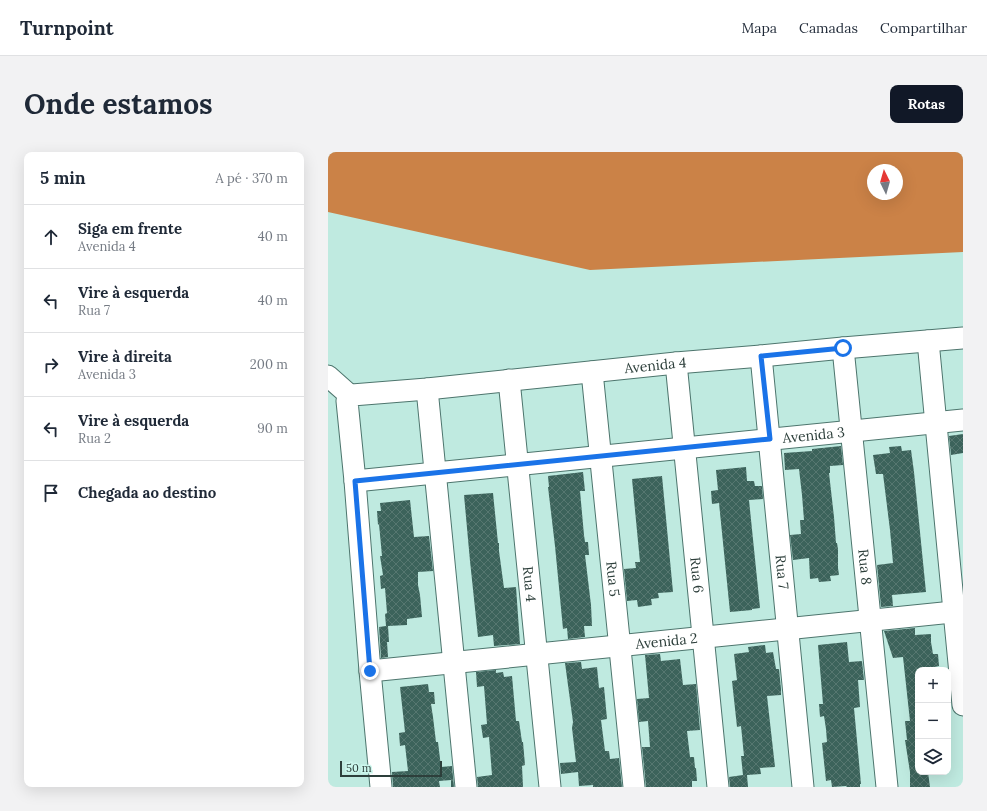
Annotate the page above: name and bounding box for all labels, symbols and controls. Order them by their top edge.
text: Turnpoint [20,16,114,40]
text: Mapa [741,19,777,37]
text: Camadas [799,19,858,37]
text: Compartilhar [880,19,967,37]
button: Rotas [890,85,963,123]
text: Onde estamos [24,86,213,122]
north arrow [867,164,903,200]
text: 5 min [40,167,86,189]
text: A pé · 370 m [216,170,288,187]
text: Siga em frente [78,219,182,238]
icon: ahead [40,226,62,248]
text: 40 m [258,228,288,245]
text: Avenida 4 [78,238,136,255]
text: Vire à esquerda [78,283,189,302]
icon: left [40,290,62,312]
text: 40 m [258,292,288,309]
text: Rua 7 [78,302,110,319]
route start [834,339,852,357]
text: Vire à direita [78,347,172,366]
street label: Avenida 4 [622,353,688,377]
icon: right [40,354,62,376]
text: 200 m [250,356,288,373]
text: Avenida 3 [78,366,136,383]
text: Vire à esquerda [78,411,189,430]
icon: left [40,418,62,440]
text: 90 m [257,420,288,437]
street label: Avenida 3 [781,423,846,447]
text: Rua 2 [78,430,111,447]
icon: arrive [40,482,62,504]
text: Chegada ao destino [78,483,216,502]
street label: Rua 8 [854,548,876,586]
street label: Rua 7 [771,554,793,591]
street label: Rua 6 [686,556,708,594]
street label: Rua 5 [602,560,624,598]
street label: Rua 4 [519,565,540,603]
street label: Avenida 2 [634,629,698,653]
route end [361,662,379,680]
map controls [915,667,951,775]
button: + [915,667,951,703]
button: − [915,703,951,739]
button: layers [915,739,951,775]
scale bar [340,759,442,778]
text: 50 m [346,761,372,775]

